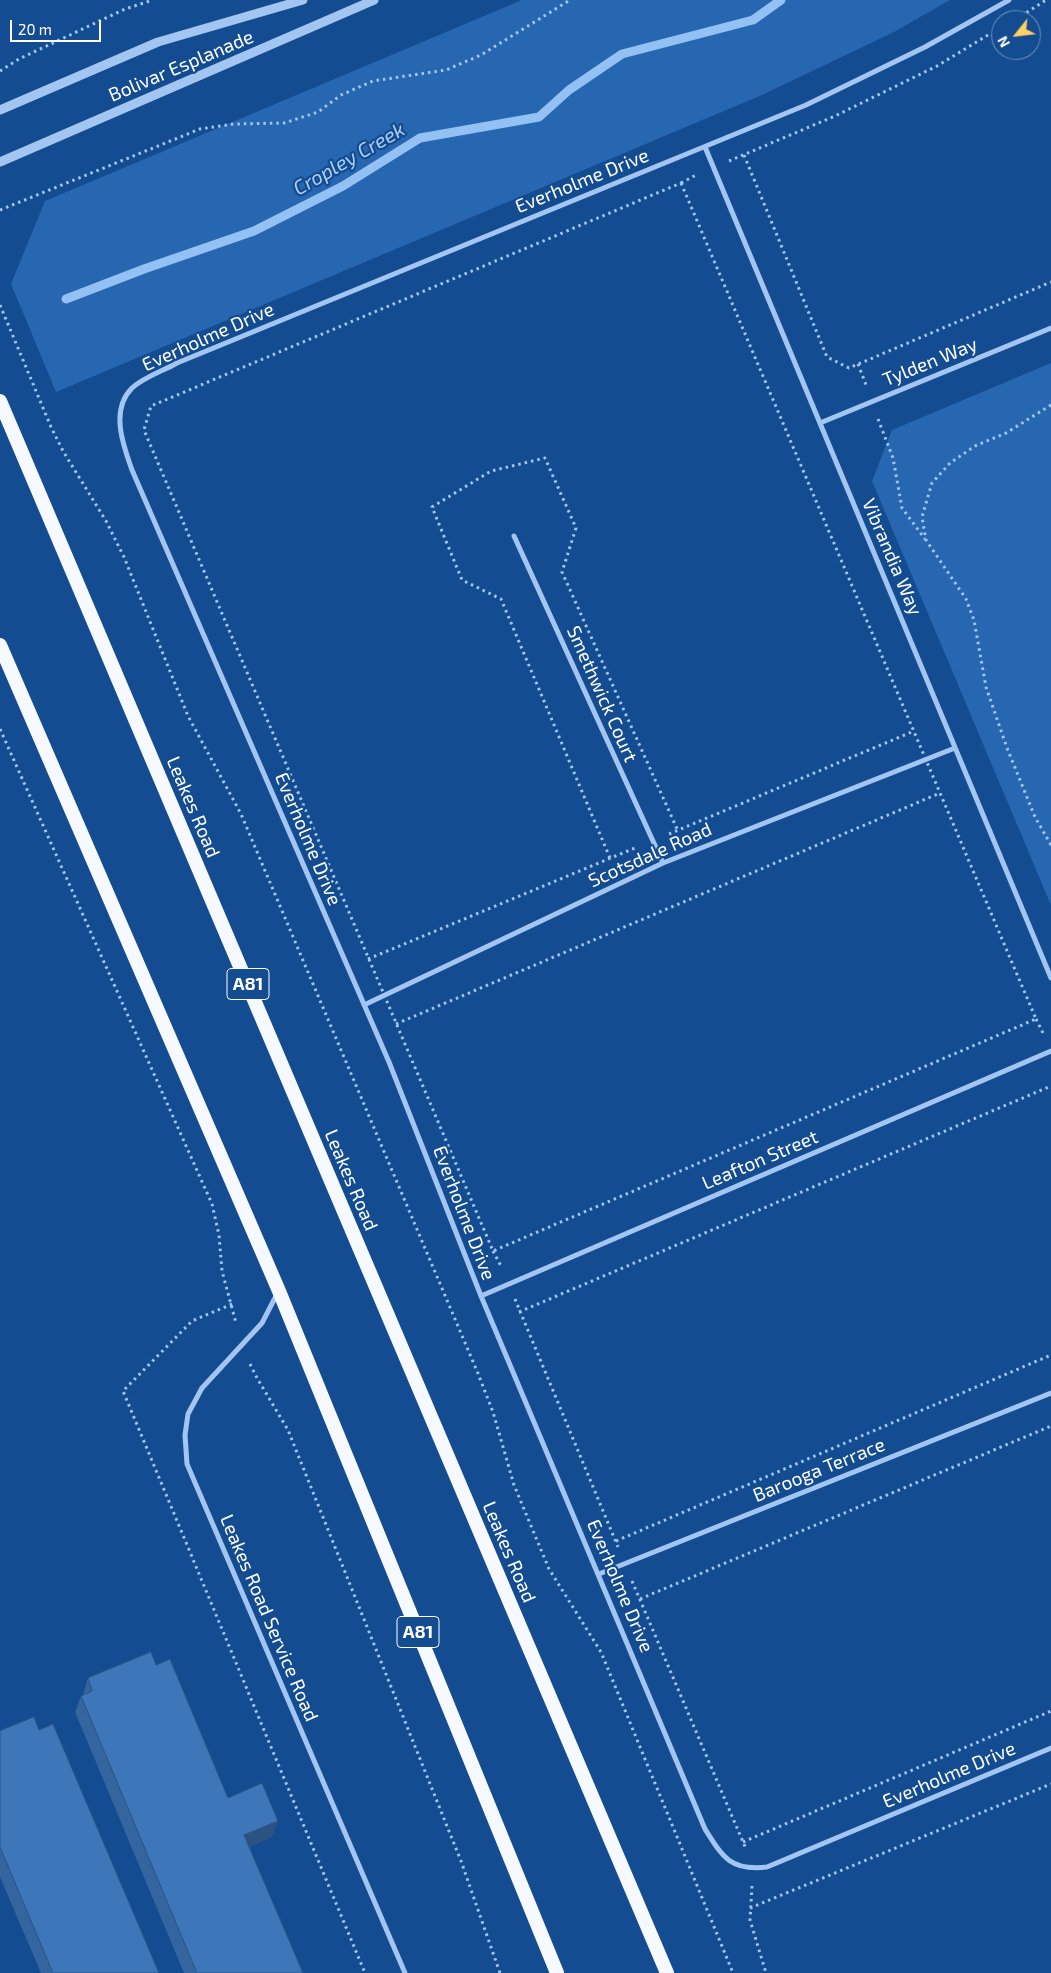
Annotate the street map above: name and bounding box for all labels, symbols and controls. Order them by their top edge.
scale bar [12,10,104,42]
north arrow [991,10,1041,60]
text: 20 m [18,20,52,38]
street label: Bolivar Esplanade [105,25,257,107]
text: N [993,33,1013,51]
water label: Cropley Creek [289,117,409,201]
street label: Everholme Drive [512,144,652,218]
street label: Everholme Drive [138,298,278,376]
street label: Tylden Way [879,333,981,391]
street label: Vibrandia Way [857,495,927,619]
street label: Smethwick Court [562,622,642,766]
street label: Leakes Road [161,753,225,861]
street label: Everholme Drive [270,769,346,909]
street label: Scotsdale Road [585,818,715,892]
road number: A81 [227,969,269,1000]
street label: Leafton Street [699,1125,821,1195]
street label: Leakes Road [319,1126,383,1234]
street label: Everholme Drive [428,1143,500,1283]
street label: Barooga Terrace [750,1433,888,1507]
street label: Leakes Road [477,1498,541,1606]
street label: Leakes Road Service Road [215,1511,323,1725]
street label: Everholme Drive [582,1516,658,1656]
road number: A81 [397,1616,439,1648]
street label: Everholme Drive [879,1737,1019,1813]

